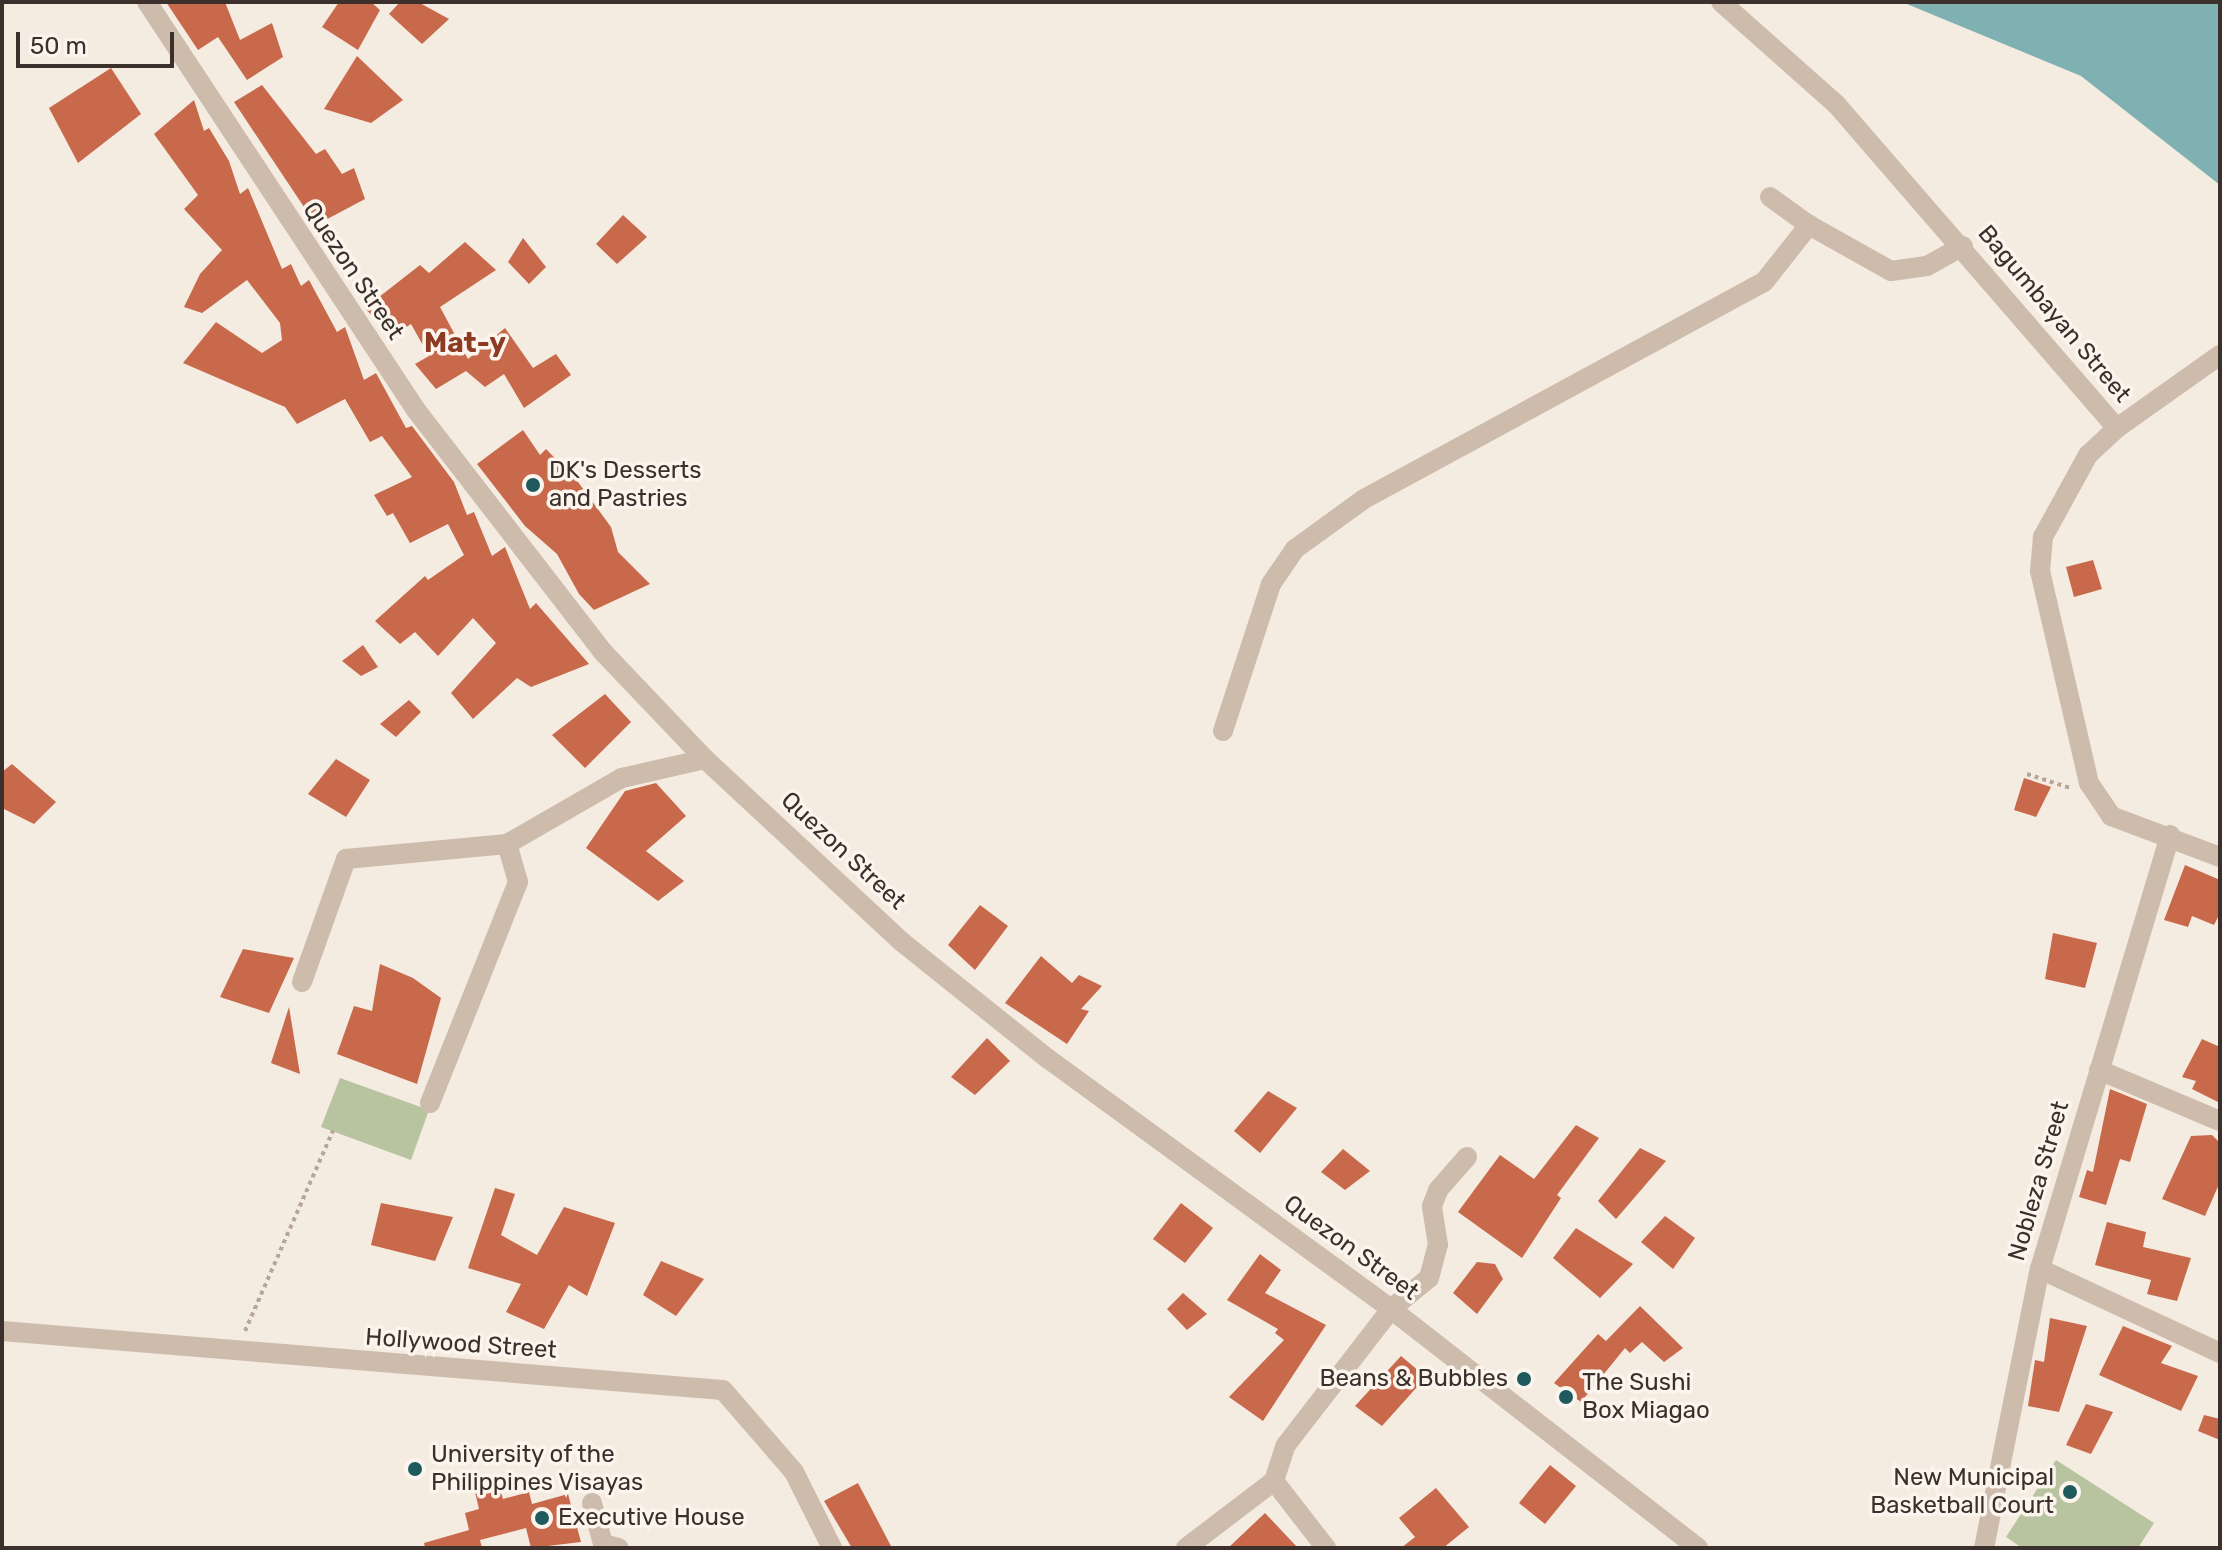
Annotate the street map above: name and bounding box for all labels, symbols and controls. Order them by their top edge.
scale bar [20,16,178,66]
text: 50 m [30,32,87,60]
street label: Quezon Street [296,197,410,345]
street label: Bagumbayan Street [1971,220,2137,408]
district label: Mat-y [424,326,506,360]
place label: DK's Desserts and Pastries [549,457,701,513]
marker: DK's Desserts and Pastries [524,476,542,494]
street label: Quezon Street [775,786,911,916]
street label: Nobleza Street [2002,1098,2076,1264]
street label: Quezon Street [1278,1189,1424,1307]
street label: Hollywood Street [364,1323,558,1365]
place label: Beans & Bubbles [1320,1365,1508,1393]
place label: The Sushi Box Miagao [1582,1369,1710,1425]
marker: Beans & Bubbles [1515,1370,1533,1388]
marker: The Sushi Box Miagao [1557,1388,1575,1406]
place label: University of the Philippines Visayas [431,1441,644,1497]
marker: University of the Philippines Visayas [406,1460,424,1478]
place label: New Municipal Basketball Court [1870,1464,2054,1520]
marker: New Municipal Basketball Court [2061,1483,2079,1501]
place label: Executive House [558,1504,745,1532]
marker: Executive House [533,1509,551,1527]

